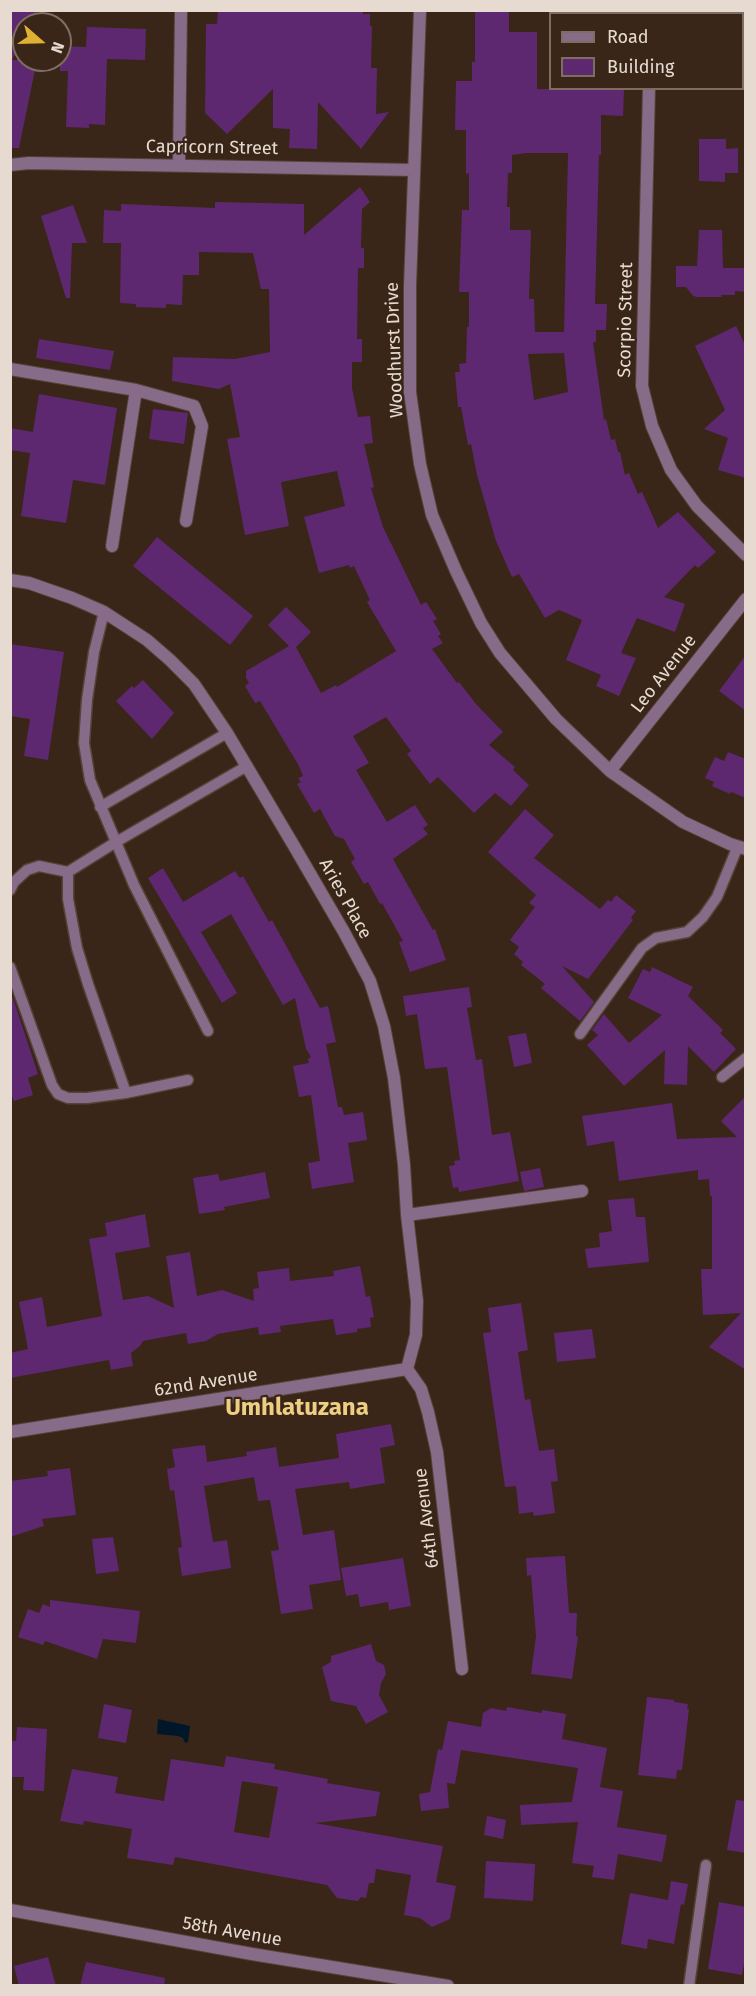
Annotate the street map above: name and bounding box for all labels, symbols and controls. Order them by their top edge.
north arrow [12,12,72,72]
legend [549,12,744,90]
text: Road [607,26,649,48]
text: N [47,39,68,56]
text: Building [607,56,674,78]
street label: Capricorn Street [146,136,278,160]
street label: Scorpio Street [614,262,638,378]
street label: Woodhurst Drive [382,282,408,418]
street label: Leo Avenue [627,631,701,717]
street label: Aries Place [314,855,376,943]
street label: 62nd Avenue [153,1364,259,1402]
district label: Umhlatuzana [225,1394,369,1422]
street label: 64th Avenue [410,1467,444,1569]
street label: 58th Avenue [181,1913,283,1951]

